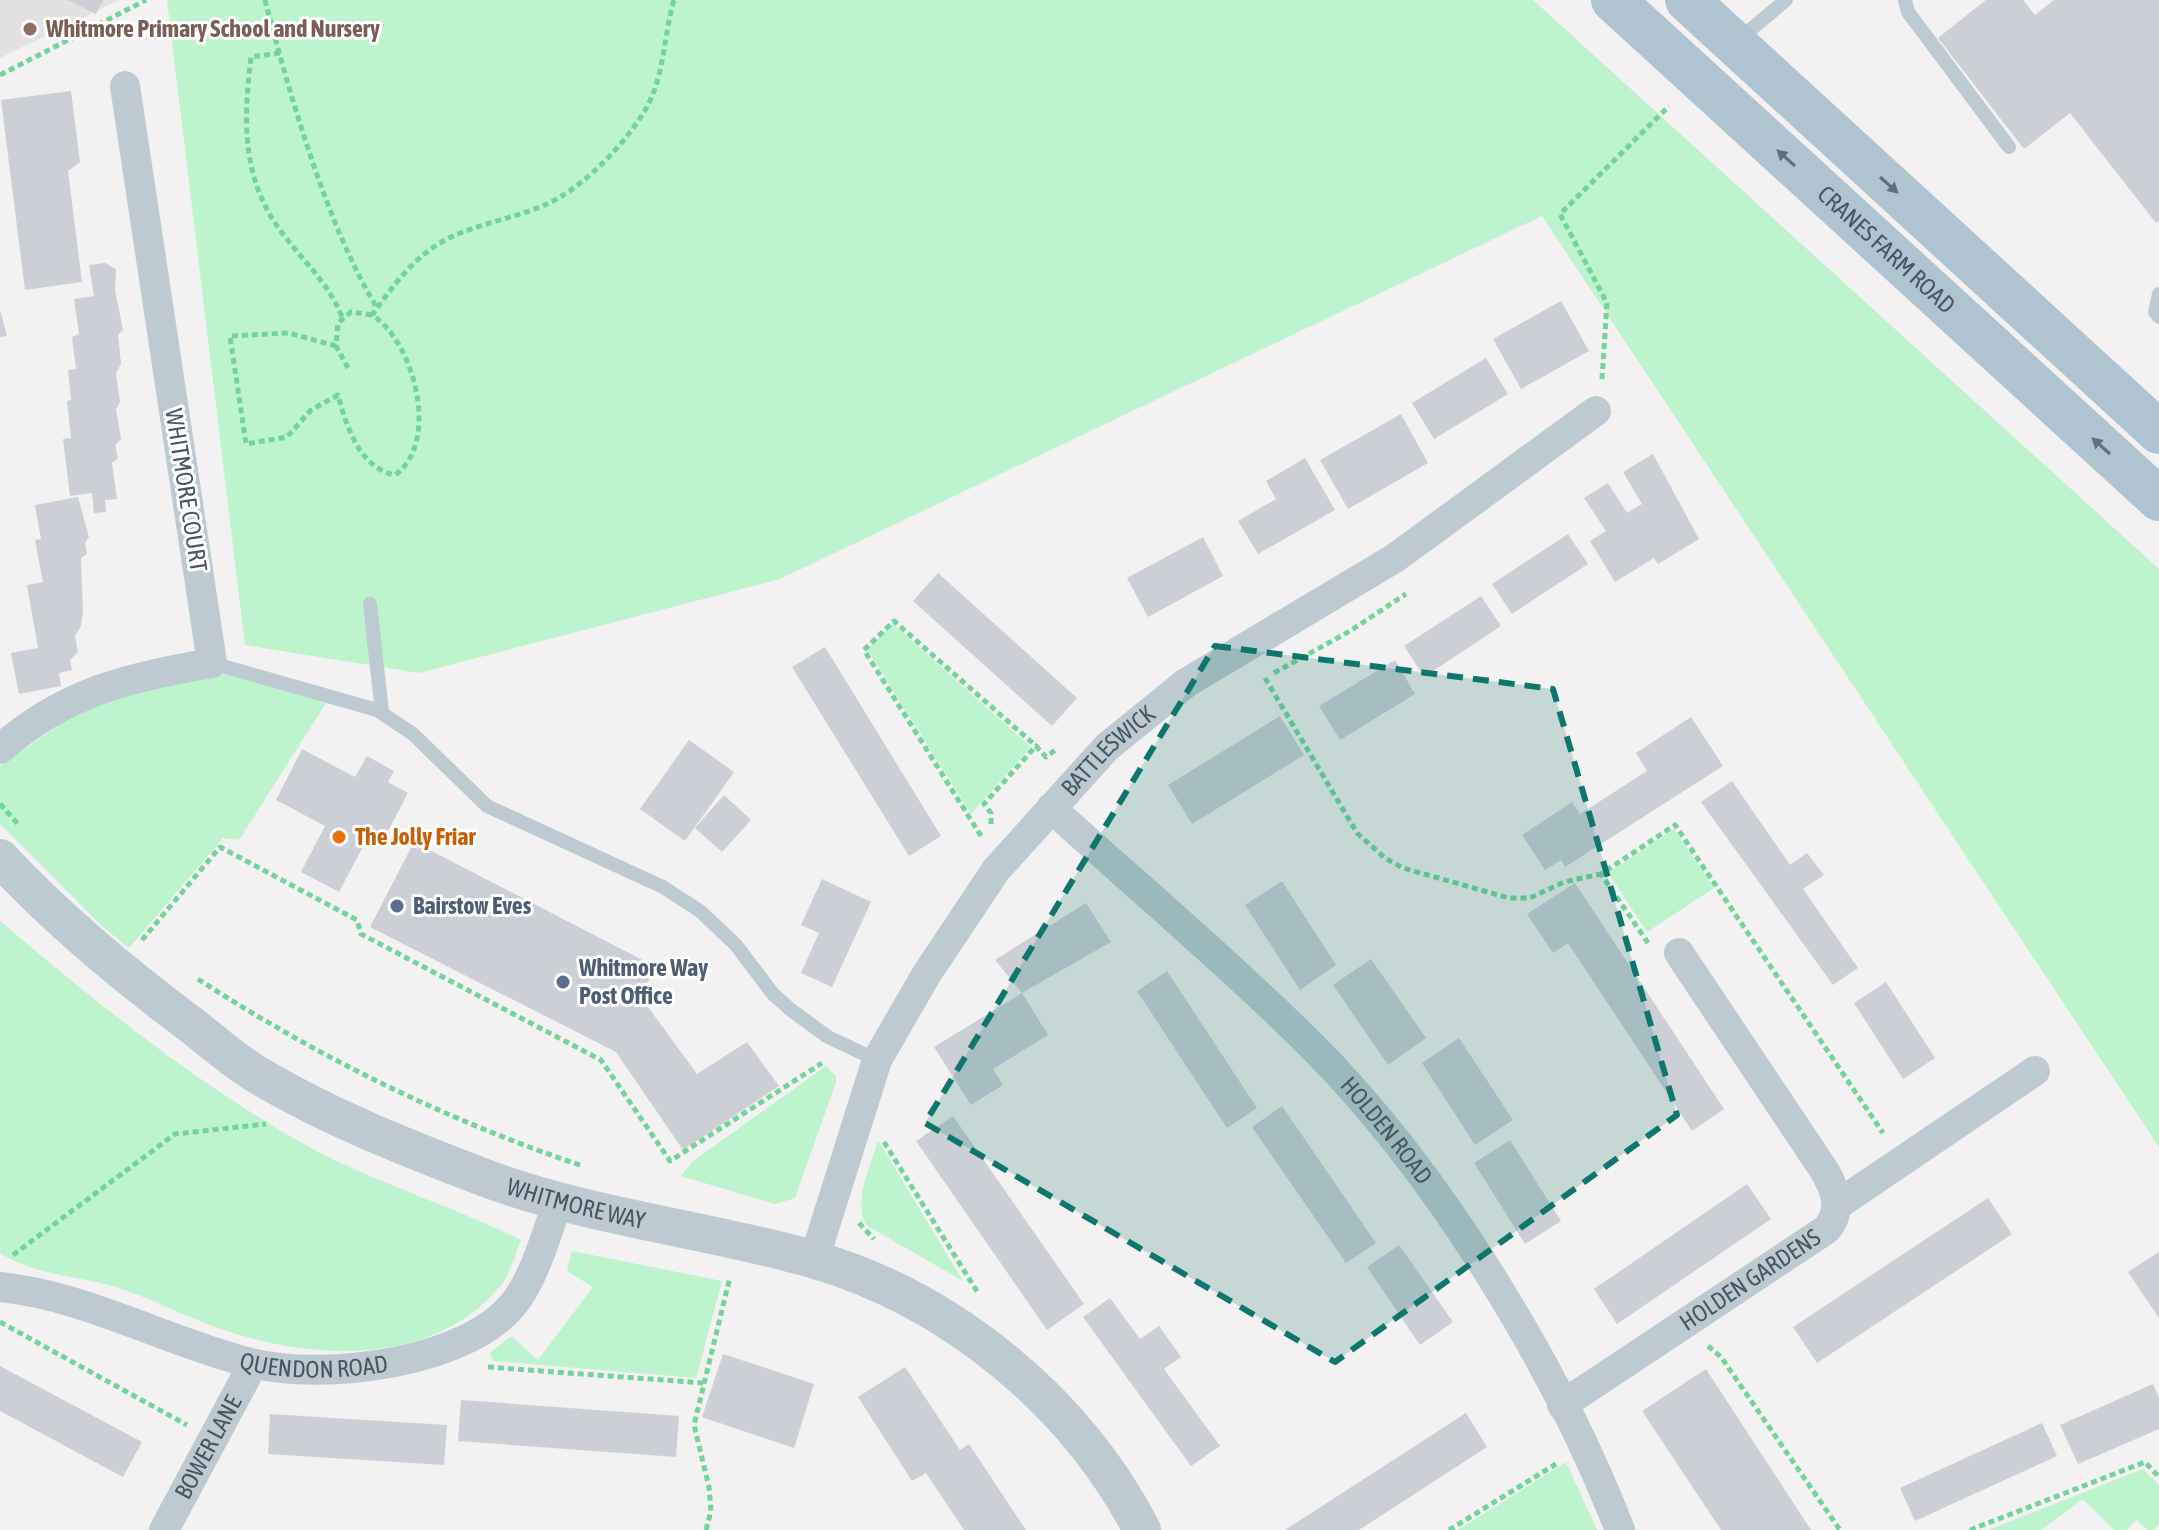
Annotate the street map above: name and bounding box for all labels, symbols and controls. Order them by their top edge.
place label: Whitmore Primary School and Nursery [45,15,380,42]
marker: Whitmore Primary School and Nursery [21,20,39,38]
one-way arrow [1776,149,1795,167]
one-way arrow [1878,176,1898,193]
street label: CRANES FARM ROAD [1812,180,1960,318]
street label: WHITMORE COURT [160,407,213,574]
one-way arrow [2092,438,2111,456]
street label: BATTLESWICK [1056,700,1160,801]
place label: The Jolly Friar [355,823,476,850]
marker: The Jolly Friar [330,828,348,846]
place label: Bairstow Eves [413,892,532,919]
marker: Bairstow Eves [388,897,406,915]
place label: Whitmore Way Post Office [578,954,708,1009]
marker: Whitmore Way Post Office [554,973,572,991]
street label: HOLDEN ROAD [1335,1071,1438,1189]
street label: WHITMORE WAY [503,1173,648,1234]
street label: HOLDEN GARDENS [1675,1223,1825,1336]
street label: QUENDON ROAD [237,1347,390,1383]
street label: BOWER LANE [169,1390,247,1503]

